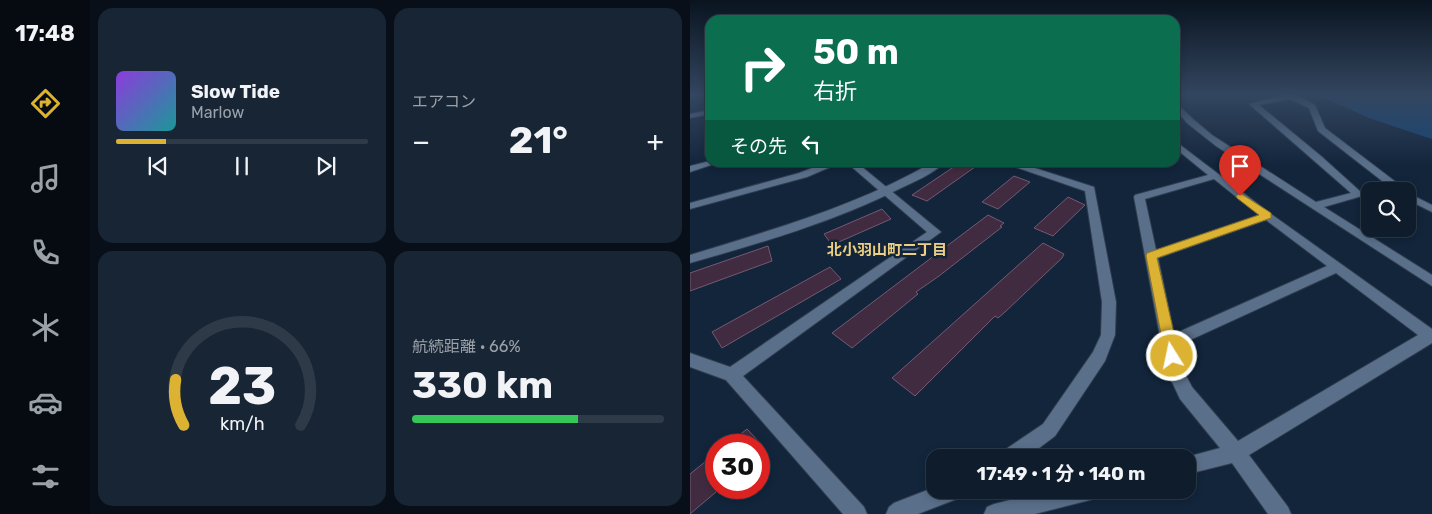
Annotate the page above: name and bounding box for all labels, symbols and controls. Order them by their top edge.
text: 17:48 [15,20,75,47]
text: 50 m [813,31,899,73]
icon: right [730,35,795,100]
text: 右折 [813,78,857,105]
text: Slow Tide [191,80,280,103]
icon: directions [28,86,63,121]
text: エアコン [412,92,476,111]
text: Marlow [191,103,244,122]
text: 21° [509,117,568,163]
text: − [412,125,430,158]
text: + [647,125,664,158]
icon: left [797,130,825,158]
text: その先 [730,135,787,158]
pin [1219,145,1261,196]
icon: previous [144,152,172,180]
icon: pause [228,152,256,180]
icon: next [312,152,340,180]
icon: arrive [1226,152,1254,180]
icon: music [28,161,63,196]
map controls [1361,182,1416,237]
button: search [1361,182,1416,237]
icon: phone [28,235,63,270]
district label: 北小羽山町二丁目 [827,241,947,259]
icon: climate [28,310,63,345]
position arrow [1145,329,1197,381]
text: 航続距離 · 66% [412,337,521,356]
text: 23 [208,355,276,417]
text: 330 km [412,362,553,408]
icon: car [28,385,63,420]
text: km/h [220,413,264,434]
speed limit sign: 30 [705,434,770,499]
icon: filters [28,459,63,494]
text: 17:49 · 1 分 · 140 m [977,462,1145,485]

